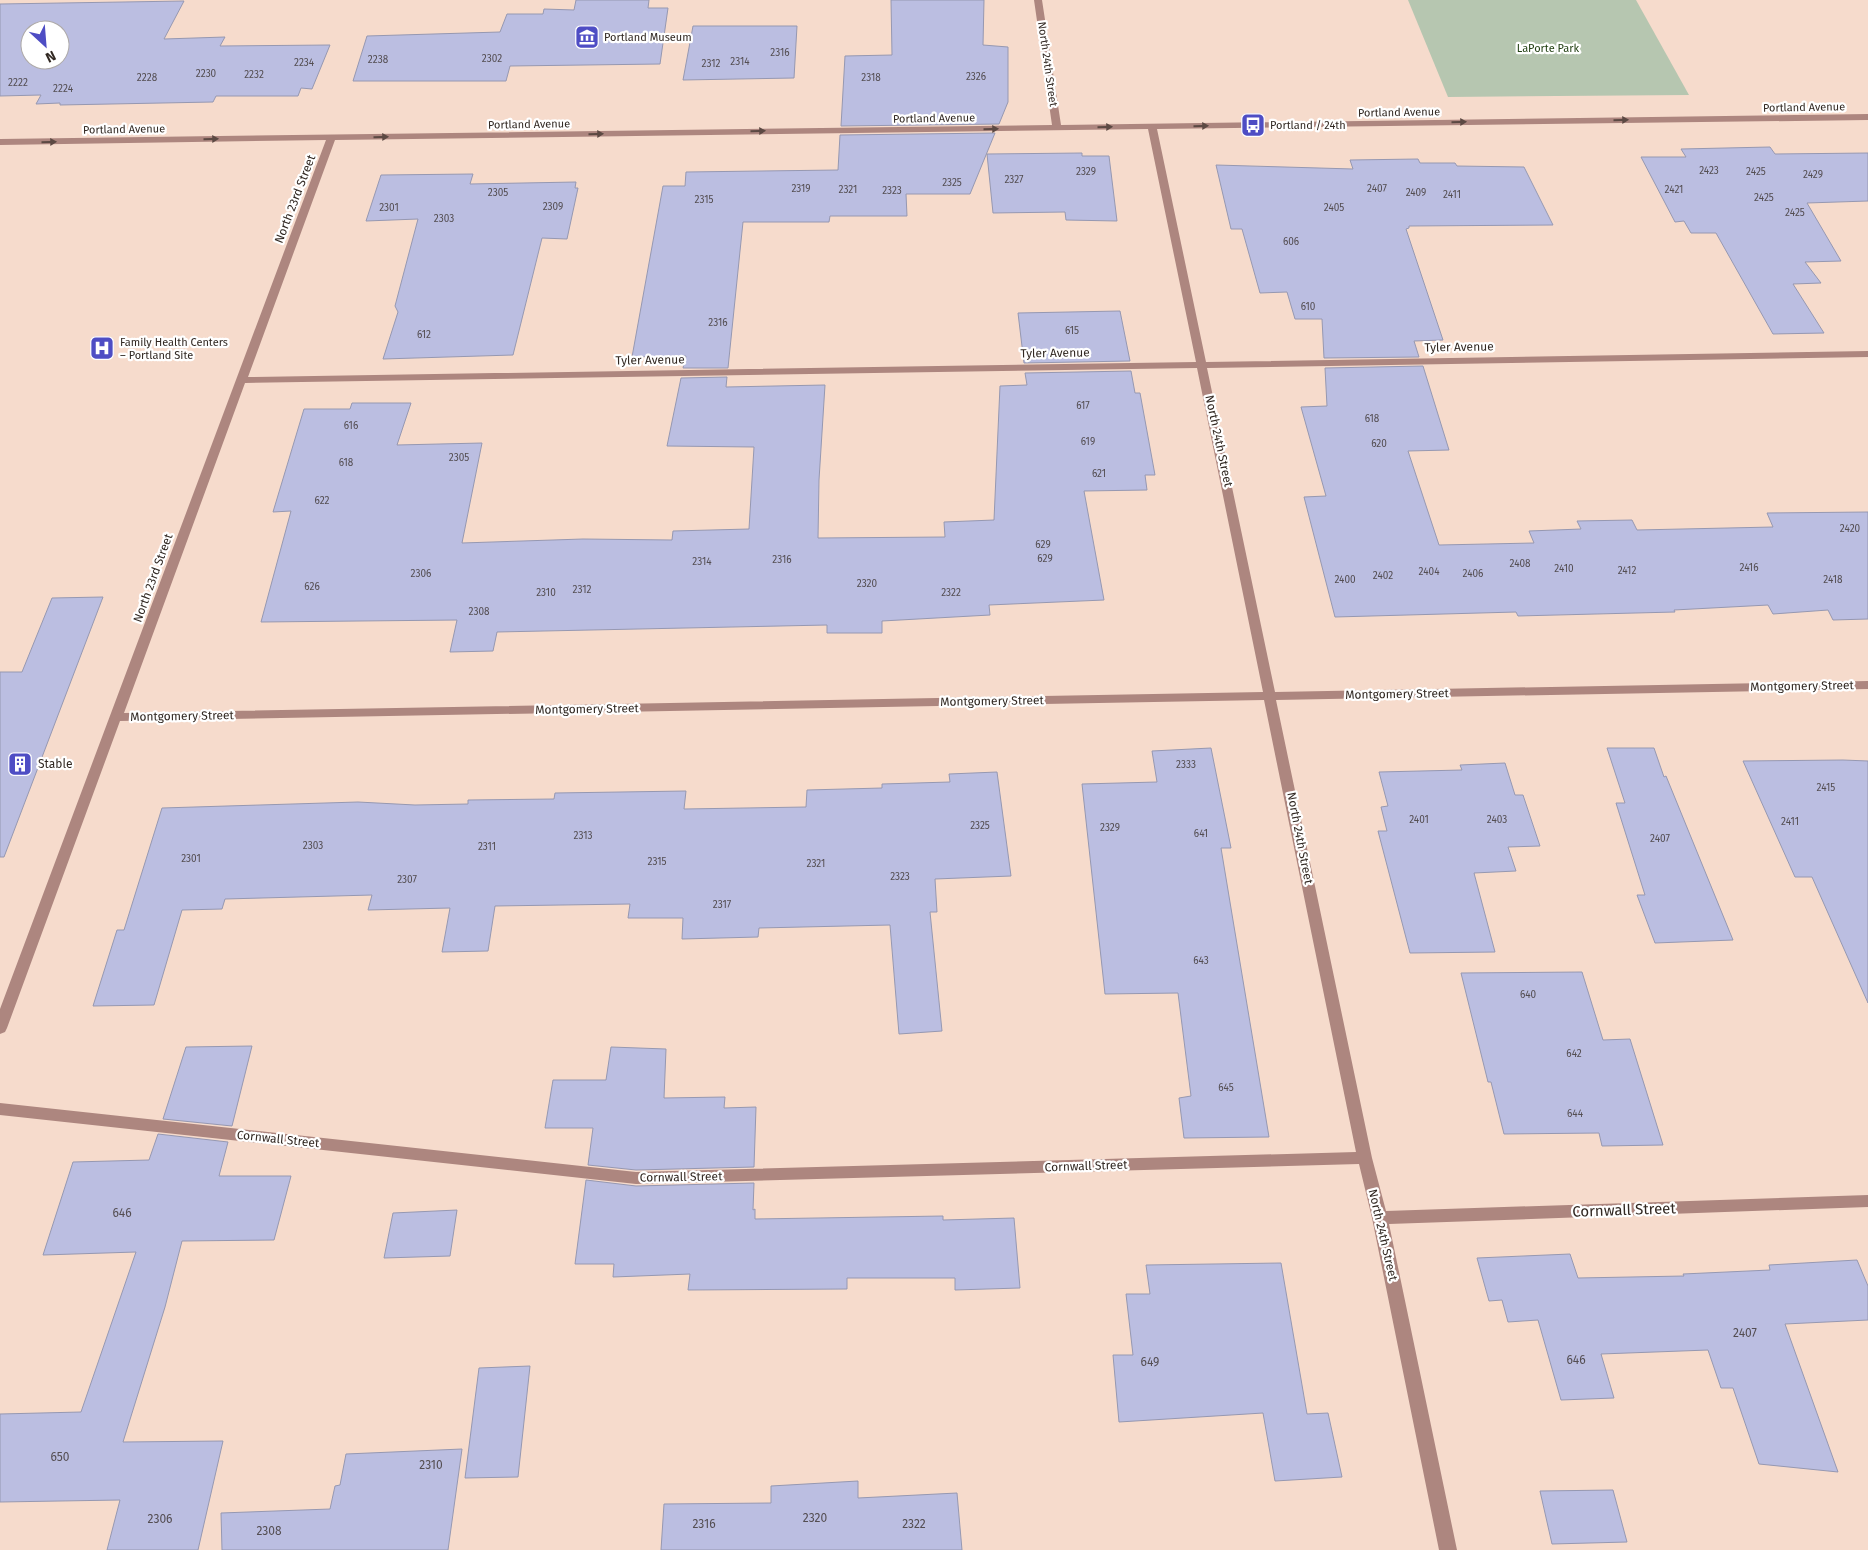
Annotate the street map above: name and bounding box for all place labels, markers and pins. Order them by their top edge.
museum icon: Portland Museum [574,24,600,50]
place label: Portland Museum [604,31,692,44]
bus stop icon: Portland / 24th [1240,112,1266,138]
place label: Portland / 24th [1270,119,1346,132]
hospital icon: Family Health Centers – Portland Site [89,335,115,361]
place label: Family Health Centers – Portland Site [120,336,228,362]
building icon: Stable [7,751,33,777]
place label: Stable [38,757,72,771]

